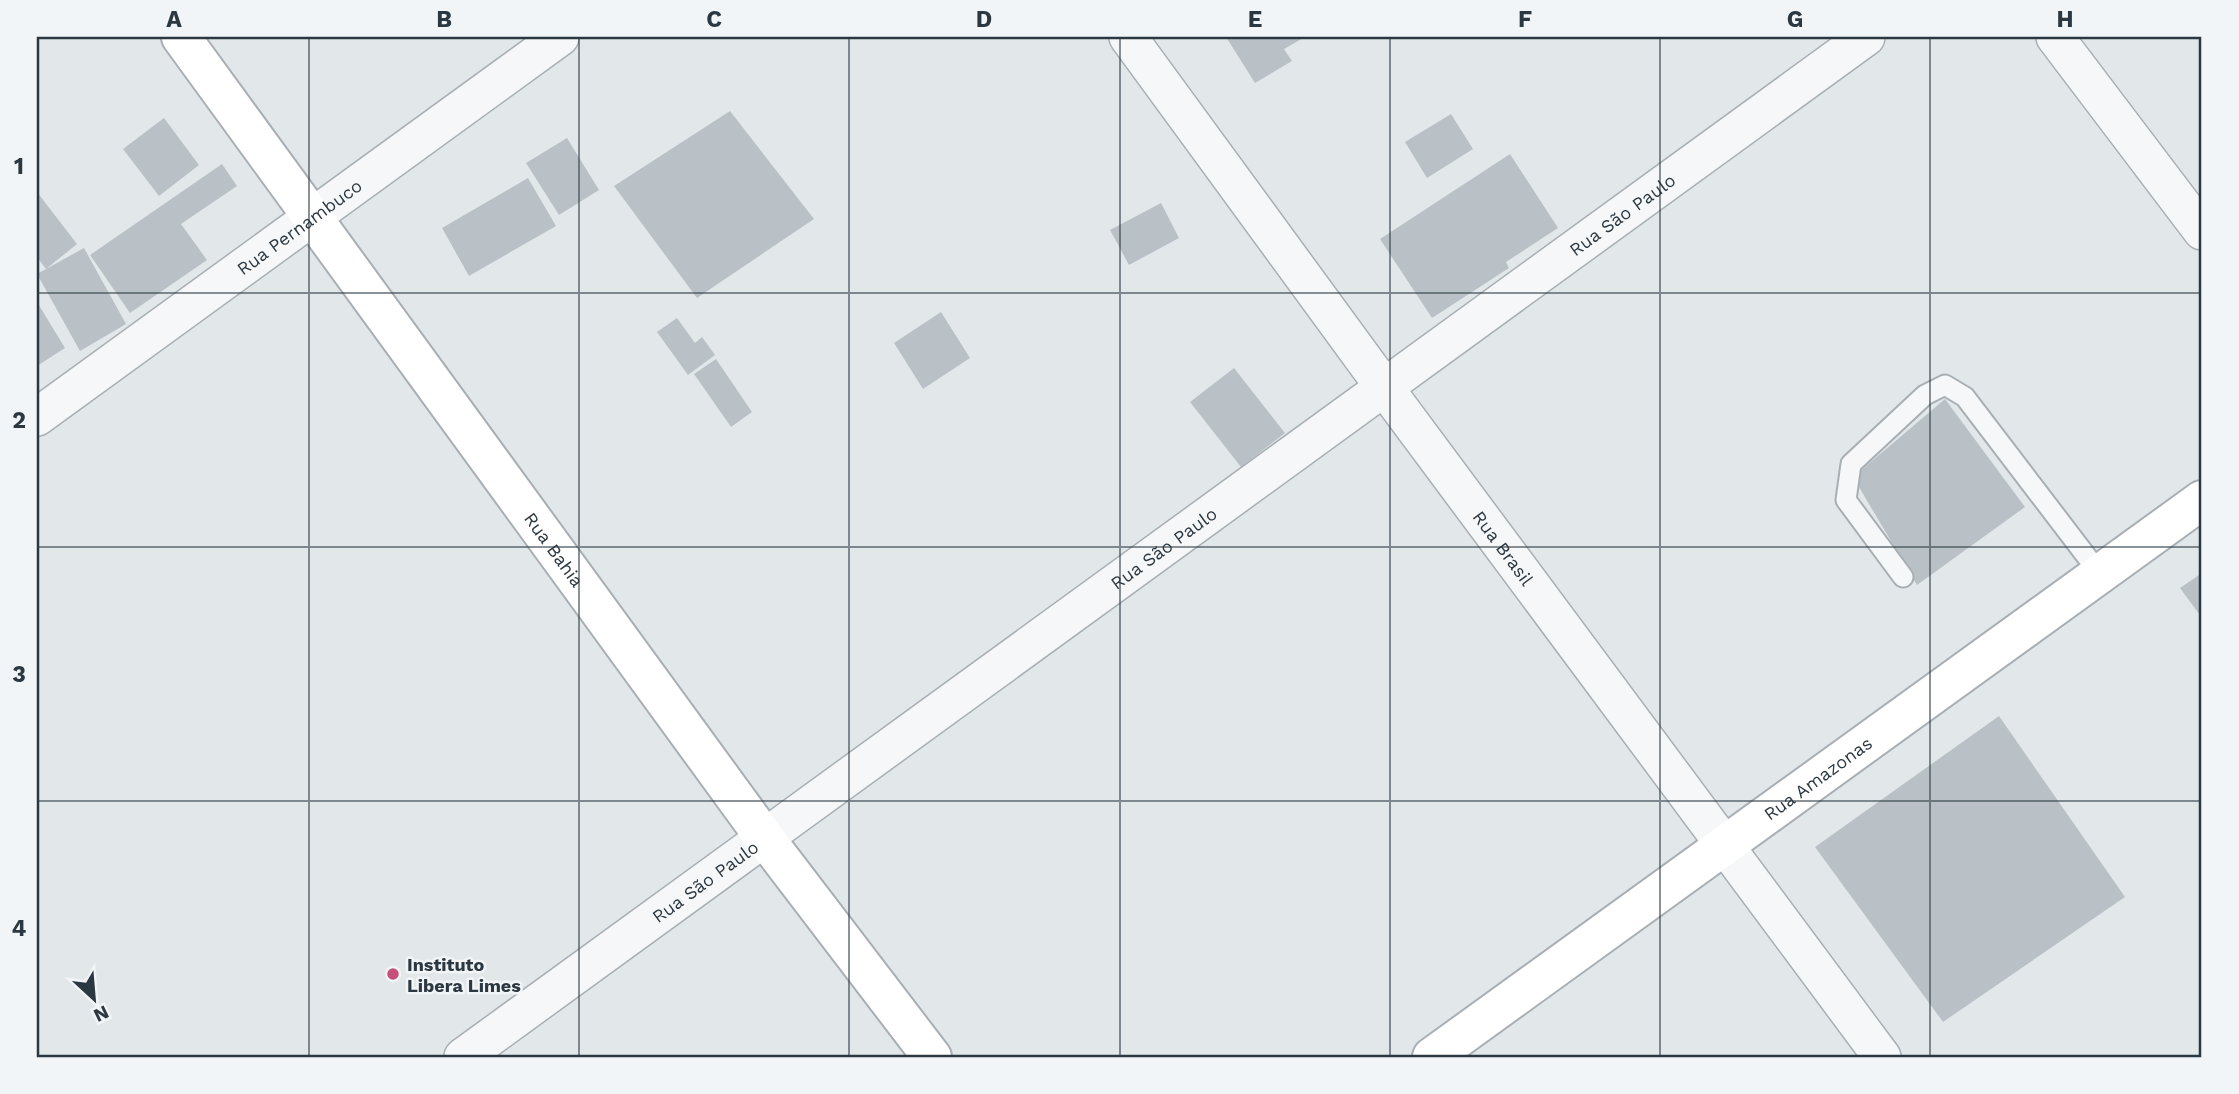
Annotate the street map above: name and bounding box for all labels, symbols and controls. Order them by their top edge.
text: A [166,6,182,33]
text: B [436,6,452,33]
text: C [706,6,722,33]
text: D [976,6,992,33]
text: E [1248,6,1262,33]
text: F [1518,6,1532,33]
text: G [1787,6,1803,33]
text: H [2056,6,2074,33]
text: 1 [14,153,24,180]
street label: Rua São Paulo [1565,169,1679,260]
street label: Rua Pernambuco [233,174,366,279]
text: 2 [12,407,26,434]
street label: Rua São Paulo [1106,502,1221,593]
street label: Rua Brasil [1469,506,1538,590]
street label: Rua Bahia [520,508,588,591]
text: 3 [12,661,26,688]
street label: Rua Amazonas [1759,732,1876,824]
street label: Rua São Paulo [648,836,762,927]
text: 4 [12,915,27,942]
place label: Instituto Libera Limes [407,954,521,996]
north arrow [60,964,130,1034]
marker: Instituto Libera Limes [385,966,401,982]
text: N [90,1000,113,1027]

